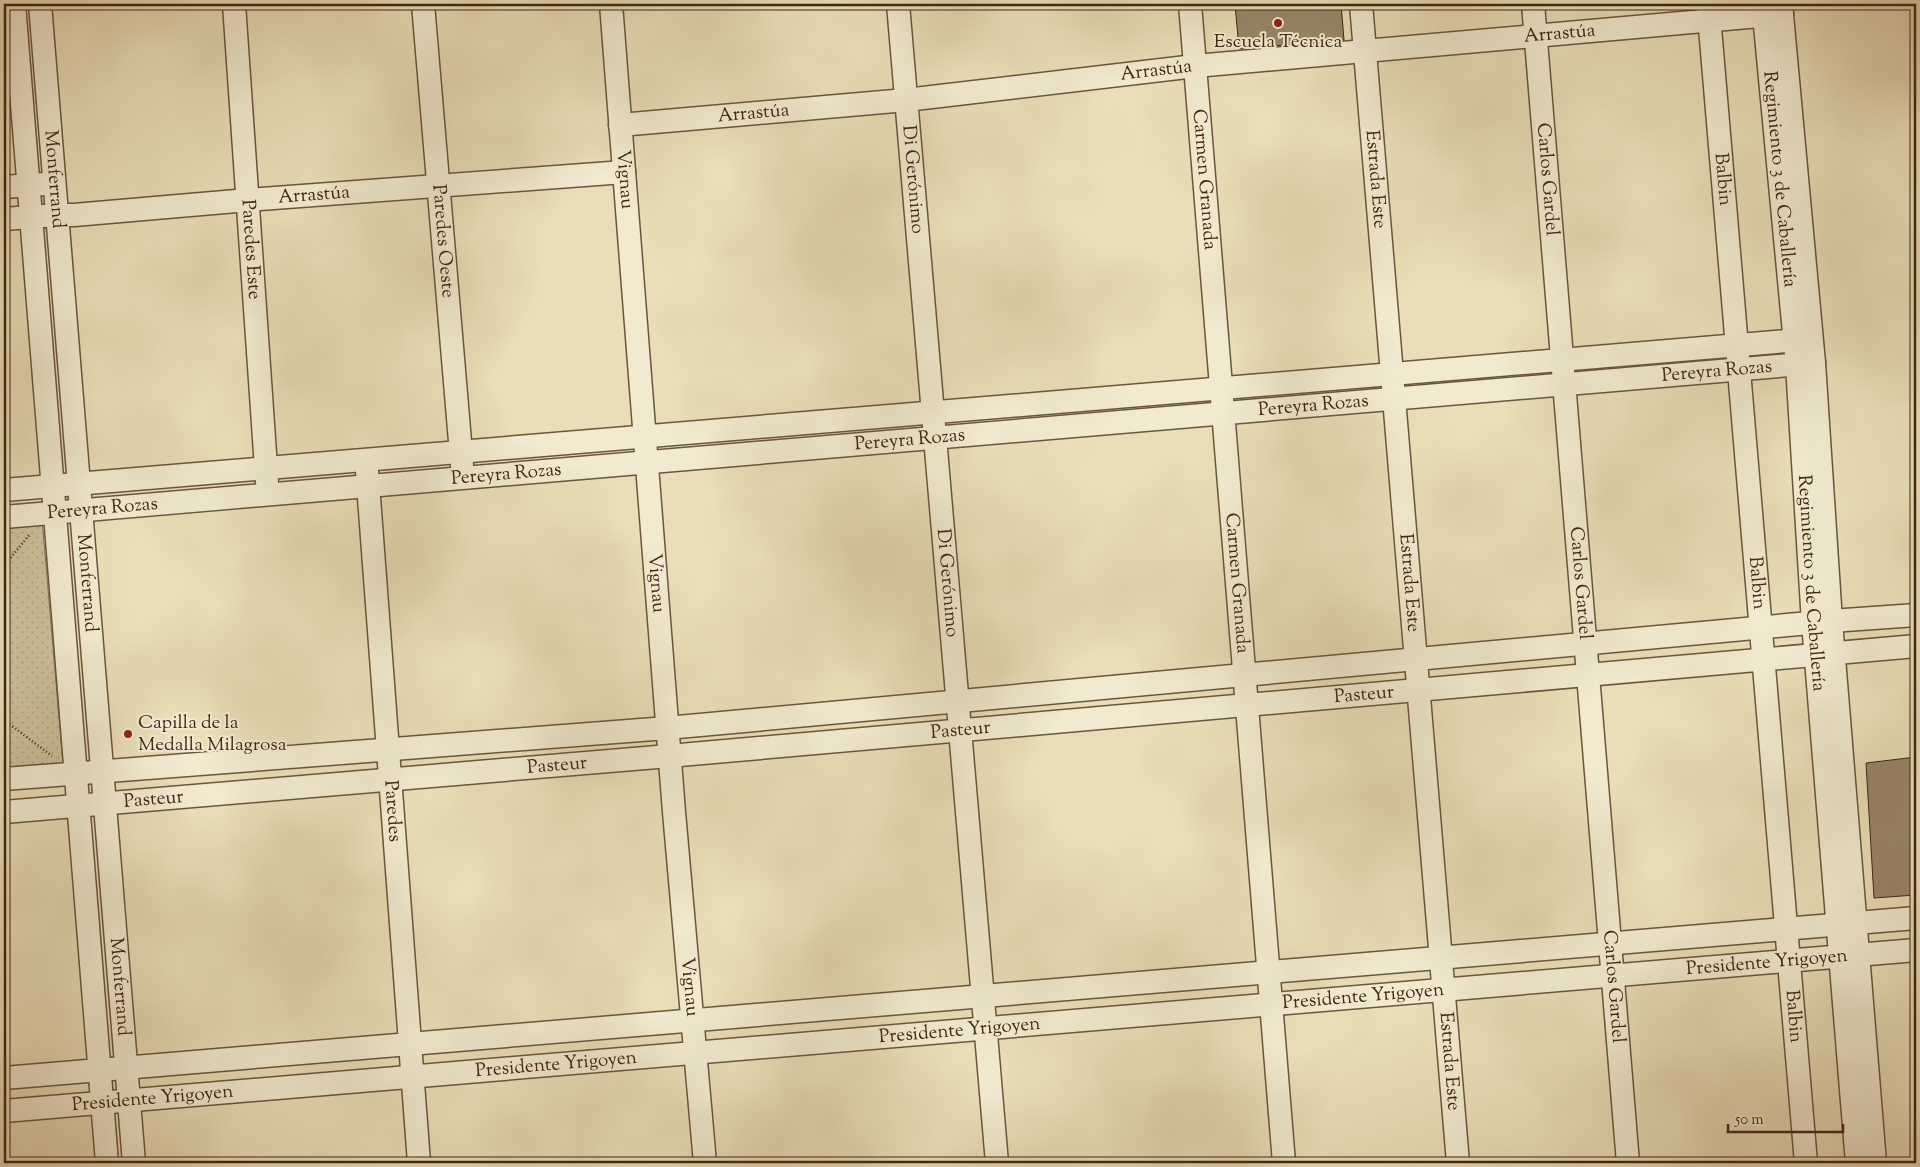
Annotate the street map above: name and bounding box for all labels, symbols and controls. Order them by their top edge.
marker: Escuela Técnica [1272,17,1284,29]
street label: Arrastúa [1523,17,1597,50]
place label: Escuela Técnica [1214,29,1342,56]
street label: Arrastúa [1119,53,1194,88]
street label: Regimiento 3 de Caballería [1756,70,1803,289]
street label: Arrastúa [717,97,791,130]
street label: Carmen Granada [1185,108,1223,251]
street label: Carlos Gardel [1529,122,1565,237]
street label: Di Gerónimo [895,124,931,235]
street label: Monferrand [37,129,72,230]
street label: Estrada Este [1358,129,1393,230]
street label: Vignau [609,149,640,210]
street label: Balbin [1707,152,1739,207]
street label: Arrastúa [277,179,351,211]
street label: Paredes Oeste [425,183,461,299]
street label: Paredes Este [234,199,268,300]
street label: Pereyra Rozas [1660,353,1773,389]
street label: Pereyra Rozas [1257,387,1370,424]
street label: Pereyra Rozas [853,422,966,458]
street label: Pereyra Rozas [450,456,563,492]
street label: Regimiento 3 de Caballería [1790,474,1832,693]
street label: Pereyra Rozas [46,490,159,527]
street label: Carmen Granada [1218,512,1256,655]
street label: Carlos Gardel [1562,525,1599,641]
street label: Di Gerónimo [929,527,966,638]
street label: Monferrand [70,533,104,634]
street label: Estrada Este [1392,533,1427,634]
street label: Vignau [640,553,672,614]
street label: Balbin [1741,555,1773,611]
street label: Pasteur [1333,679,1395,711]
place label: Capilla de la Medalla Milagrosa [138,710,287,759]
street label: Pasteur [929,714,992,746]
marker: Capilla de la Medalla Milagrosa [122,728,134,740]
street label: Pasteur [526,749,588,781]
street label: Paredes [377,779,408,843]
street label: Pasteur [122,783,185,815]
street label: Carlos Gardel [1595,929,1632,1044]
street label: Monferrand [102,936,137,1037]
street label: Presidente Yrigoyen [1685,942,1849,983]
street label: Vignau [673,956,706,1018]
street label: Presidente Yrigoyen [1281,976,1445,1017]
street label: Balbin [1778,989,1809,1044]
street label: Presidente Yrigoyen [878,1010,1041,1051]
street label: Estrada Este [1432,1011,1467,1112]
street label: Presidente Yrigoyen [474,1044,638,1085]
street label: Presidente Yrigoyen [71,1078,234,1119]
scale bar [1728,1102,1842,1134]
text: 50 m [1734,1110,1764,1131]

